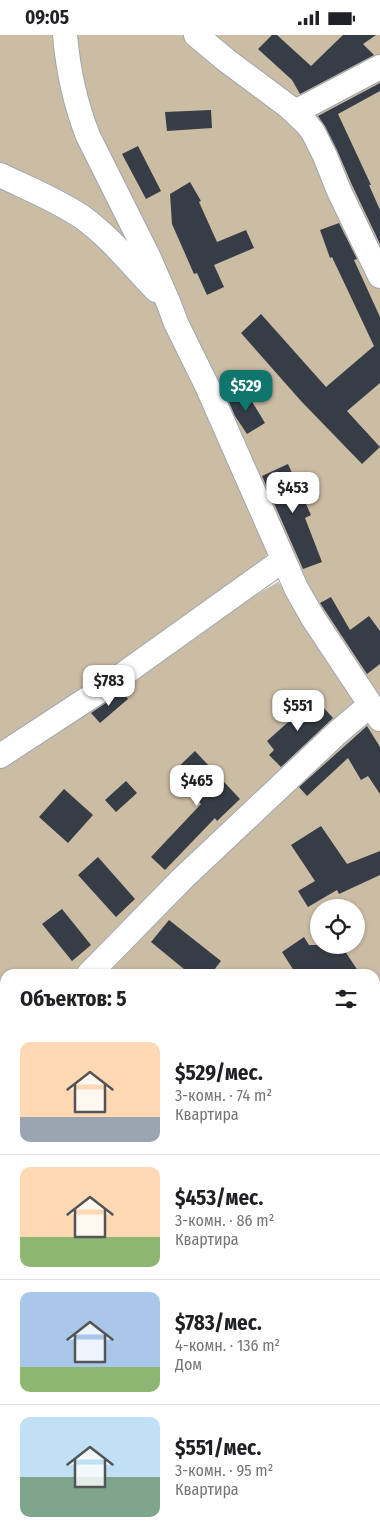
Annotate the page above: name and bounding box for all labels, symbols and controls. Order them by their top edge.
text: 09:05 [25,6,69,29]
pin: $529 [216,369,276,412]
text: $529 [230,376,262,395]
pin: $453 [263,471,323,514]
text: $453 [277,478,309,497]
pin: $783 [79,665,139,707]
text: $783 [94,671,124,690]
pin: $551 [268,689,328,732]
text: $551 [283,696,313,715]
pin: $465 [167,765,227,807]
text: $465 [181,771,213,790]
map controls [310,899,365,954]
button: locate [310,899,365,954]
icon: filters [332,985,360,1013]
text: Объектов: 5 [20,986,127,1012]
text: $529/мес. [175,1060,263,1086]
icon: home [60,1062,120,1122]
text: 3-комн. · 74 m² [175,1086,272,1105]
text: Квартира [175,1105,239,1124]
text: $453/мес. [175,1185,263,1211]
icon: home [60,1187,120,1247]
text: 3-комн. · 86 m² [175,1211,274,1230]
text: Квартира [175,1230,239,1249]
text: $783/мес. [175,1310,262,1336]
icon: home [60,1312,120,1372]
text: 4-комн. · 136 m² [175,1336,280,1355]
text: Дом [175,1355,202,1374]
text: $551/мес. [175,1435,261,1461]
icon: home [60,1437,120,1497]
text: 3-комн. · 95 m² [175,1461,273,1480]
text: Квартира [175,1480,239,1499]

